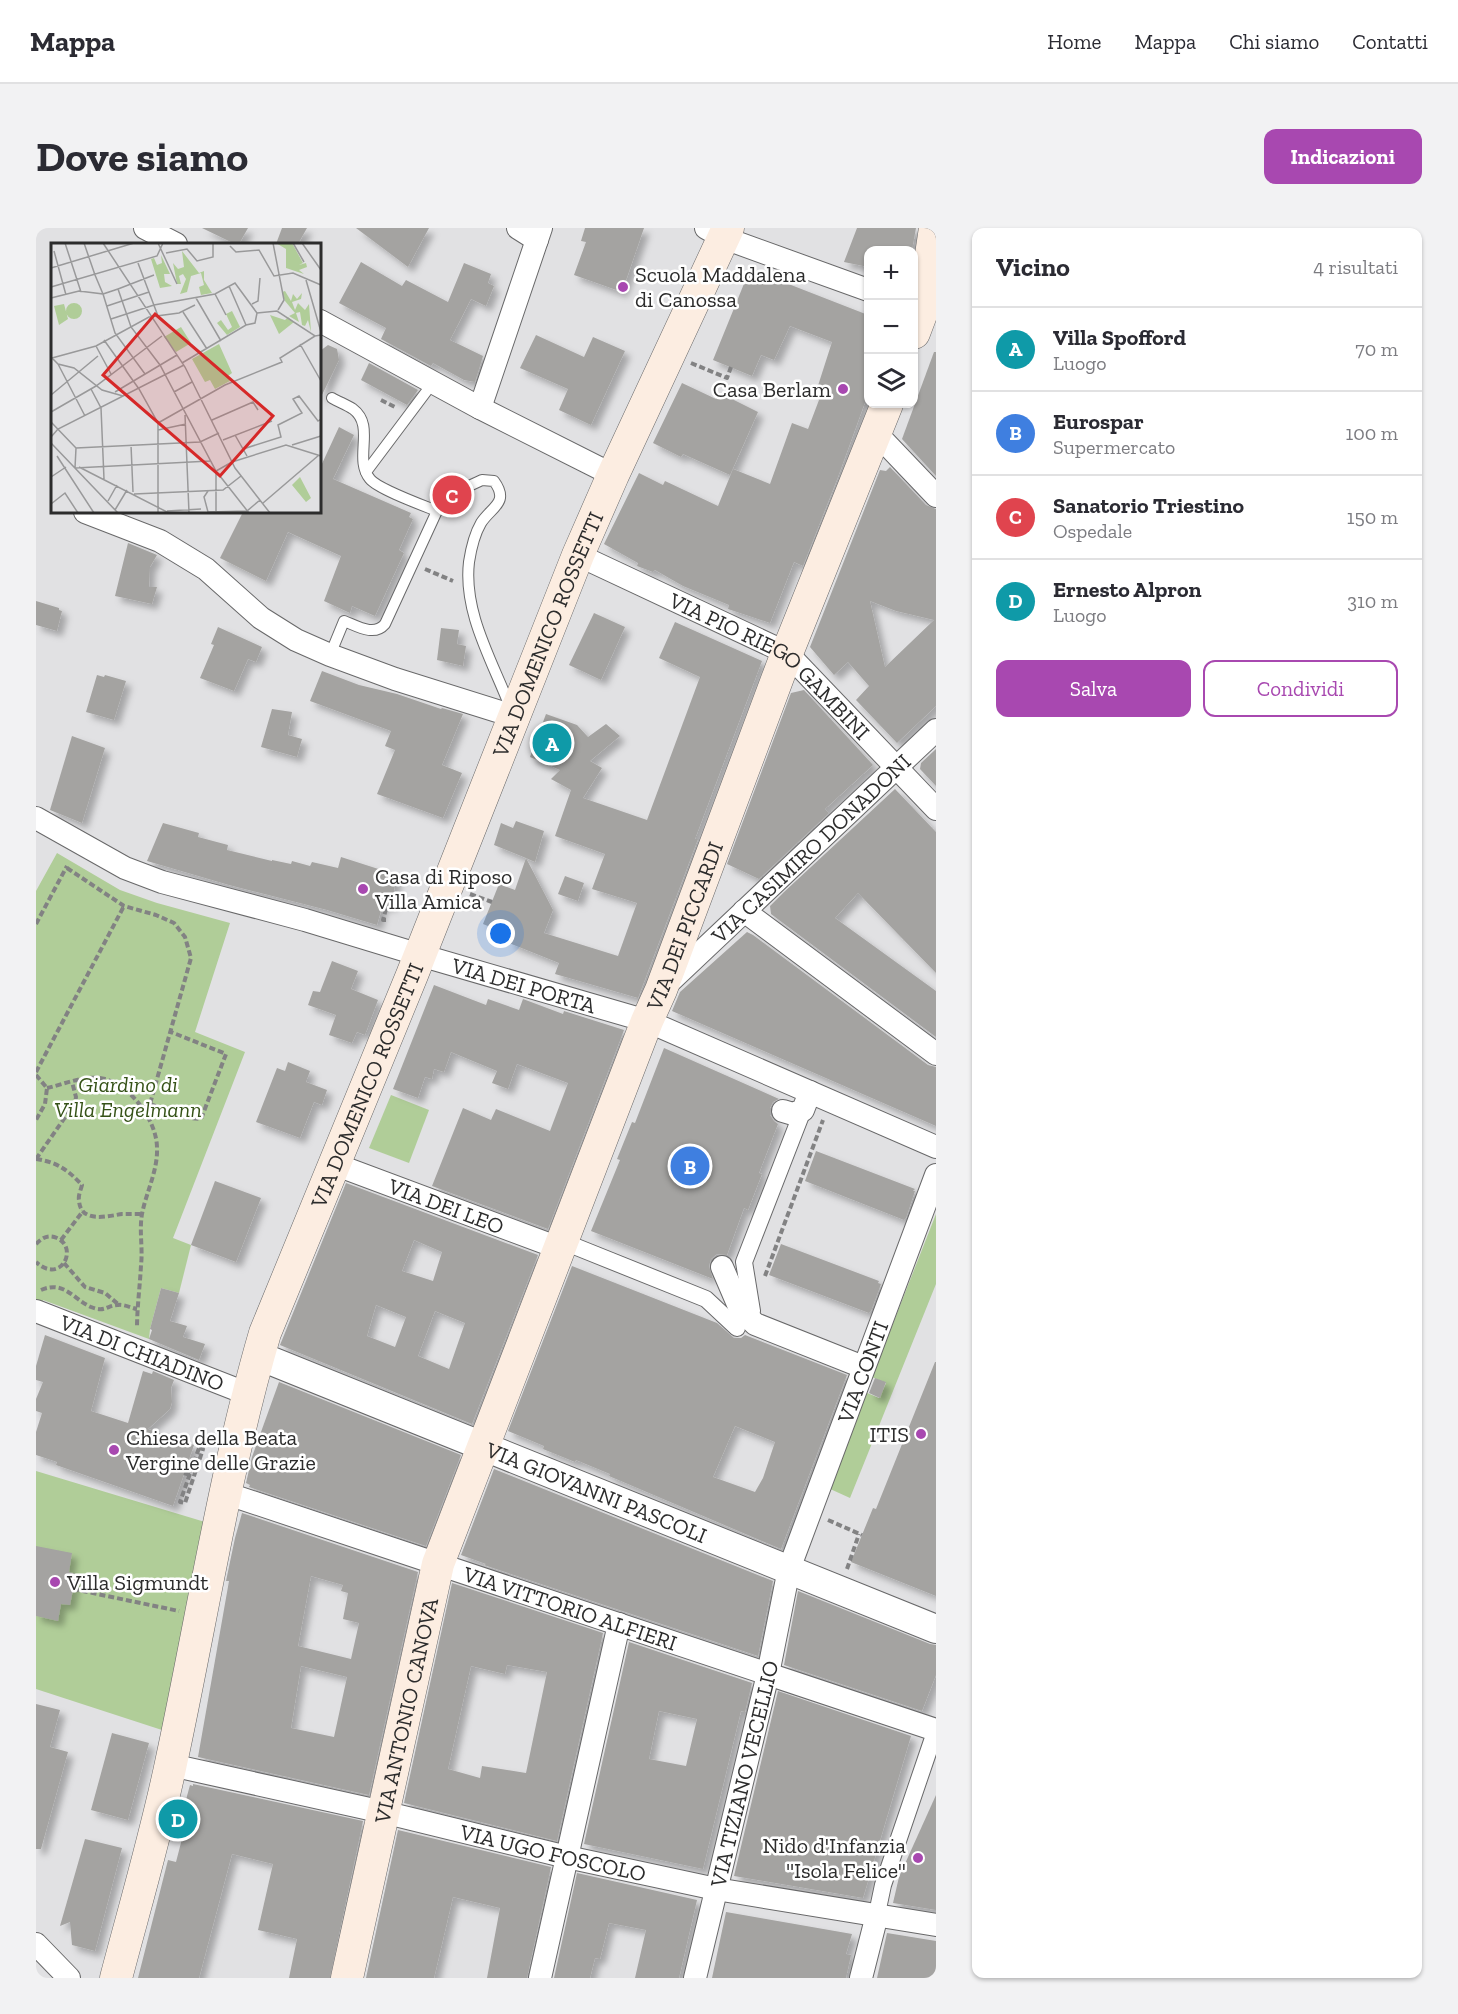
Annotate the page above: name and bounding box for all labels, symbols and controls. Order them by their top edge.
text: Mappa [30,25,115,58]
text: Home [1047,29,1101,54]
text: Mappa [1134,29,1196,54]
text: Chi siamo [1229,29,1319,54]
text: Contatti [1352,29,1428,54]
button: Indicazioni [1264,129,1422,184]
text: Dove siamo [36,131,248,182]
inset map [51,243,321,513]
map controls [864,246,918,408]
button: + [864,246,918,300]
text: Vicino [996,251,1070,283]
text: 4 risultati [1313,255,1398,279]
place label: Scuola Maddalena di Canossa [635,261,806,313]
marker: Scuola Maddalena di Canossa [616,280,630,294]
button: − [864,300,918,354]
text: Villa Spofford [1053,324,1186,351]
text: A [1009,337,1022,361]
text: 70 m [1355,337,1398,361]
text: Luogo [1053,351,1106,375]
button: layers [864,354,918,408]
place label: Casa Berlam [713,376,831,403]
marker: Casa Berlam [836,382,850,396]
text: Eurospar [1053,408,1144,435]
text: B [1009,421,1022,445]
text: 100 m [1345,421,1398,445]
text: Supermercato [1053,435,1175,459]
pin: C [432,472,472,518]
text: Sanatorio Triestino [1053,492,1244,519]
text: C [1009,505,1022,529]
text: 150 m [1347,505,1398,529]
street label: VIA DOMENICO ROSSETTI [486,507,608,761]
text: Ospedale [1053,519,1132,543]
text: Ernesto Alpron [1053,576,1201,603]
street label: VIA PIO RIEGO GAMBINI [664,586,876,745]
text: D [1009,589,1022,613]
text: 310 m [1347,589,1398,613]
text: Luogo [1053,603,1106,627]
button: Salva [996,660,1191,717]
button: Condividi [1203,660,1398,717]
pin: A [532,720,572,766]
street label: VIA CASIMIRO DONADONI [705,748,916,949]
street label: VIA DEI PICCARDI [640,838,729,1015]
place label: Casa di Riposo Villa Amica [374,863,512,915]
marker: Casa di Riposo Villa Amica [356,882,370,896]
your location [486,919,515,948]
street label: VIA DEI PORTA [448,951,600,1019]
street label: VIA DOMENICO ROSSETTI [304,959,429,1213]
park label: Giardino di Villa Engelmann [54,1071,202,1123]
pin: B [670,1144,710,1188]
street label: VIA DEI LEO [384,1172,508,1240]
street label: VIA DI CHIADINO [55,1308,228,1397]
street label: VIA CONTI [831,1317,894,1428]
place label: ITIS [869,1421,909,1448]
place label: Chiesa della Beata Vergine delle Grazie [125,1424,316,1476]
marker: ITIS [914,1427,928,1441]
street label: VIA GIOVANNI PASCOLI [481,1435,711,1549]
marker: Chiesa della Beata Vergine delle Grazie [107,1443,121,1457]
street label: VIA VITTORIO ALFIERI [459,1560,681,1656]
place label: Villa Sigmundt [66,1569,209,1596]
marker: Villa Sigmundt [48,1575,62,1589]
street label: VIA ANTONIO CANOVA [368,1594,444,1827]
street label: VIA TIZIANO VECELLIO [704,1658,784,1891]
pin: D [158,1796,198,1842]
street label: VIA UGO FOSCOLO [456,1818,648,1887]
place label: Nido d'Infanzia "Isola Felice" [763,1832,906,1884]
marker: Nido d'Infanzia "Isola Felice" [911,1851,925,1865]

